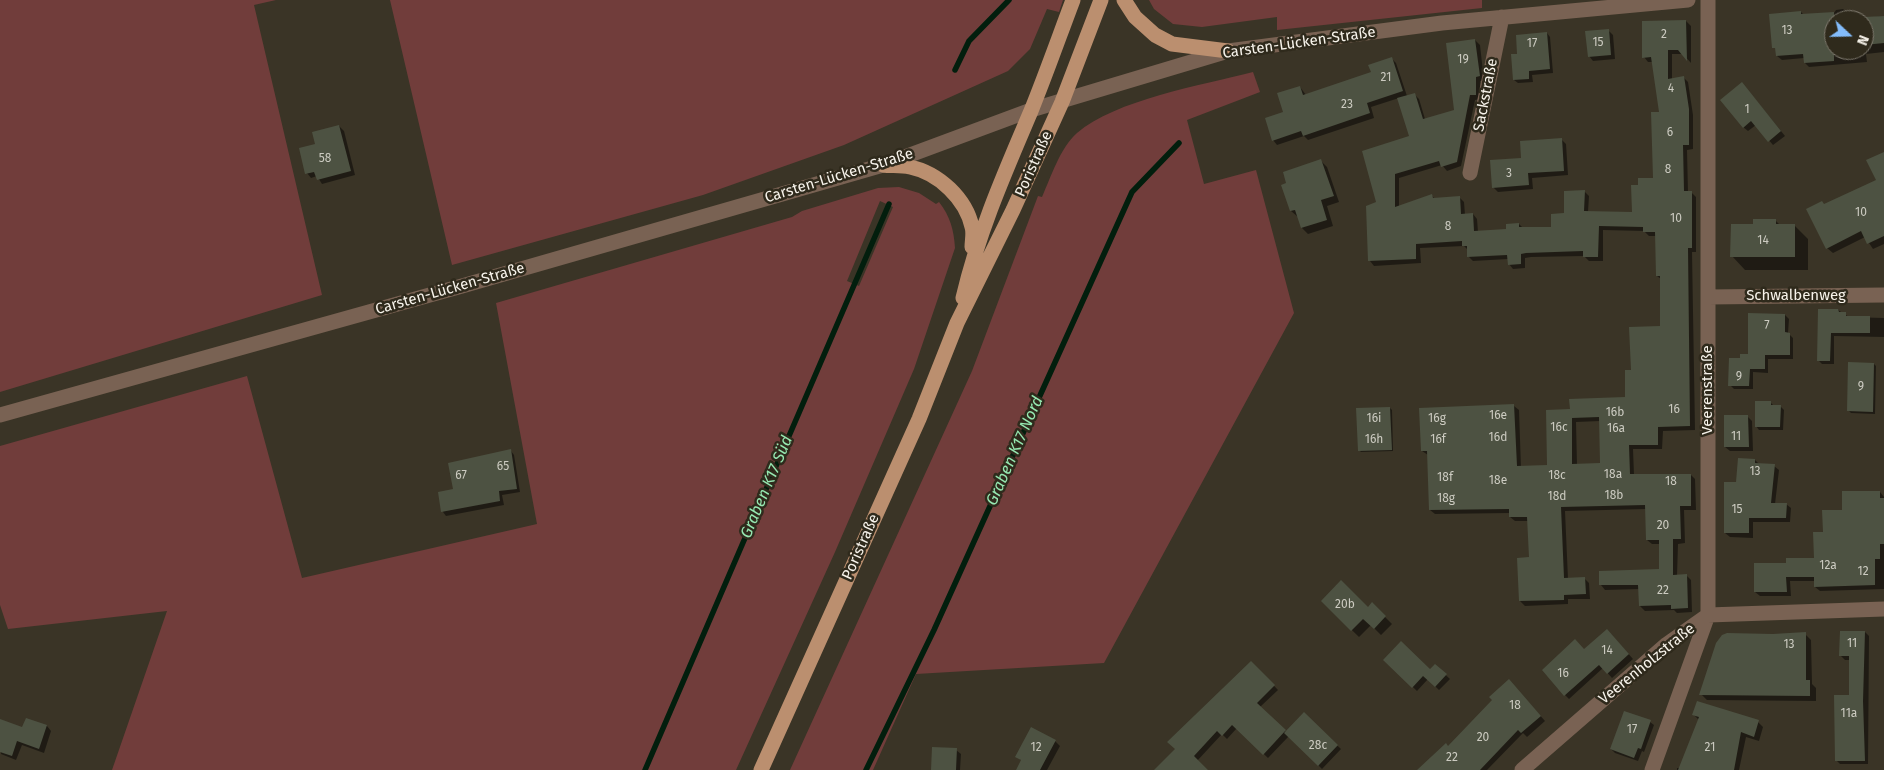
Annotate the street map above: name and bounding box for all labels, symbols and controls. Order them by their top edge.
north arrow [1824,10,1874,60]
street label: Carsten-Lücken-Straße [1221,23,1377,63]
house number: 13 [1781,24,1793,38]
house number: 2 [1661,28,1667,42]
text: N [1853,33,1872,48]
house number: 15 [1592,36,1604,50]
house number: 17 [1527,37,1537,51]
house number: 19 [1457,53,1469,67]
street label: Sackstraße [1470,57,1502,133]
house number: 21 [1381,71,1391,85]
house number: 4 [1668,82,1674,96]
house number: 23 [1341,98,1353,112]
house number: 1 [1744,103,1750,117]
house number: 6 [1667,126,1673,140]
street label: Poristraße [1012,128,1056,200]
street label: Carsten-Lücken-Straße [763,145,915,207]
house number: 58 [319,152,331,166]
house number: 8 [1665,163,1671,177]
house number: 3 [1506,167,1512,181]
house number: 10 [1855,206,1867,220]
house number: 10 [1670,212,1682,226]
house number: 8 [1445,220,1451,234]
house number: 14 [1757,234,1769,248]
street label: Carsten-Lücken-Straße [373,259,527,319]
street label: Schwalbenweg [1746,287,1846,305]
house number: 7 [1764,319,1770,333]
street label: Veerenstraße [1699,345,1717,435]
house number: 9 [1736,370,1742,384]
house number: 9 [1858,380,1864,394]
water label: Graben K17 Nord [982,393,1048,509]
house number: 16 [1668,403,1680,417]
house number: 16b [1606,406,1624,420]
house number: 16e [1489,409,1507,423]
house number: 16i [1367,412,1381,426]
house number: 16g [1428,412,1446,426]
house number: 16c [1550,421,1568,435]
house number: 16a [1607,422,1625,436]
house number: 11 [1731,430,1741,444]
house number: 16d [1489,431,1507,445]
water label: Graben K17 Süd [737,433,797,541]
house number: 16h [1365,433,1383,447]
house number: 16f [1430,433,1446,447]
house number: 65 [497,460,509,474]
house number: 13 [1749,465,1761,479]
house number: 18a [1604,468,1622,482]
house number: 67 [455,469,467,483]
house number: 18c [1548,469,1566,483]
house number: 18f [1437,471,1453,485]
house number: 18e [1489,474,1507,488]
house number: 18 [1665,475,1677,489]
house number: 18b [1605,489,1623,503]
house number: 18d [1548,490,1566,504]
house number: 18g [1437,492,1455,506]
house number: 15 [1731,503,1743,517]
street label: Poristraße [839,511,883,583]
house number: 20 [1657,519,1669,533]
house number: 12a [1819,559,1837,573]
house number: 12 [1857,565,1869,579]
house number: 22 [1657,584,1669,598]
house number: 20b [1335,598,1355,612]
street label: Veerenholzstraße [1595,620,1699,708]
house number: 11 [1847,637,1857,651]
house number: 13 [1783,638,1795,652]
house number: 14 [1601,644,1613,658]
house number: 16 [1557,667,1569,681]
house number: 18 [1509,699,1521,713]
house number: 11a [1841,707,1857,721]
house number: 17 [1627,723,1637,737]
house number: 20 [1477,731,1489,745]
house number: 28c [1309,739,1327,753]
house number: 12 [1030,741,1042,755]
house number: 21 [1705,741,1715,755]
house number: 22 [1446,751,1458,765]

